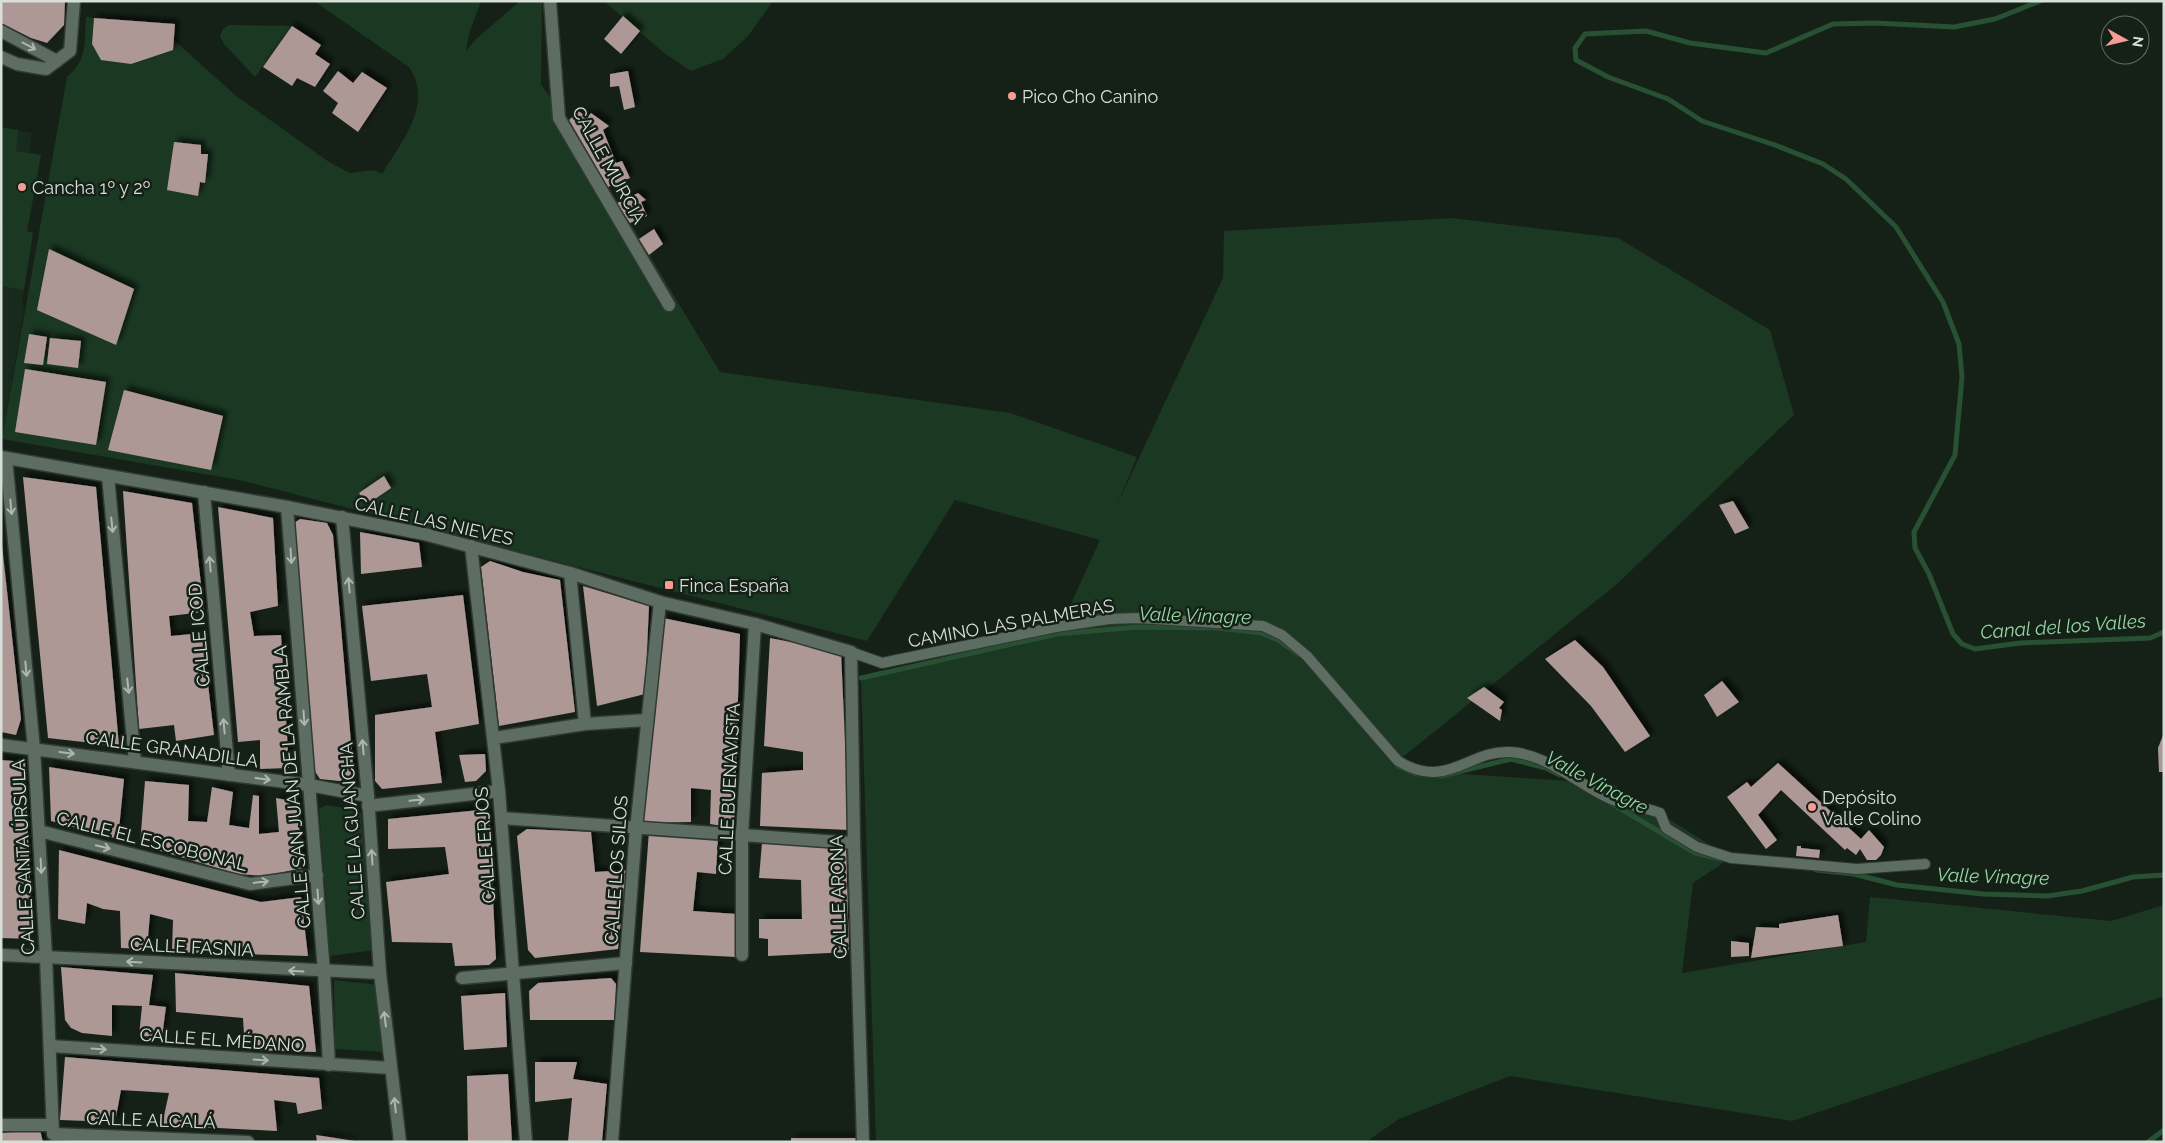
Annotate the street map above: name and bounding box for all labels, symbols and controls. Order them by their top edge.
north arrow [2100,15,2150,65]
text: N [2129,35,2147,48]
one-way arrow [21,41,36,51]
place label: Pico Cho Canino [1022,86,1158,107]
marker: Pico Cho Canino [1006,90,1018,102]
street label: CALLE MURCIA [568,103,650,227]
place label: Cancha 1º y 2º [32,177,151,198]
marker: Cancha 1º y 2º [16,181,28,193]
street label: CALLE LAS NIEVES [353,493,515,549]
one-way arrow [6,499,16,515]
one-way arrow [108,516,117,532]
one-way arrow [286,547,296,563]
one-way arrow [205,556,215,572]
place label: Finca España [679,575,789,596]
one-way arrow [344,578,353,594]
marker: Finca España [663,579,675,591]
street label: CALLE ICOD [184,582,214,688]
street label: CAMINO LAS PALMERAS [906,595,1116,651]
water label: Valle Vinagre [1138,602,1252,628]
water label: Canal del los Valles [1979,609,2147,643]
street label: CALLE SAN JUAN DE LA RAMBLA [269,645,315,929]
one-way arrow [21,660,31,676]
one-way arrow [123,678,133,694]
street label: CALLE BUENAVISTA [714,703,744,875]
one-way arrow [299,709,308,725]
one-way arrow [220,718,229,734]
street label: CALLE GRANADILLA [84,726,260,772]
one-way arrow [359,740,368,756]
street label: CALLE LA GUANCHA [335,742,369,920]
water label: Valle Vinagre [1542,746,1652,818]
one-way arrow [59,748,75,758]
street label: CALLE SANTA ÚRSULA [6,759,39,956]
one-way arrow [254,774,270,784]
street label: CALLE ERJOS [470,786,500,904]
place label: Depósito Valle Colino [1822,787,1921,829]
one-way arrow [408,795,424,805]
street label: CALLE LOS SILOS [600,795,632,945]
marker: Depósito Valle Colino [1806,801,1818,813]
street label: CALLE EL ESCOBONAL [54,807,250,875]
street label: CALLE ARONA [825,835,851,959]
one-way arrow [94,843,110,852]
one-way arrow [367,850,376,866]
one-way arrow [36,857,45,873]
water label: Valle Vinagre [1936,863,2050,889]
one-way arrow [252,877,268,887]
one-way arrow [314,889,323,905]
street label: CALLE FASNIA [130,933,254,961]
one-way arrow [126,957,142,966]
one-way arrow [289,966,305,975]
one-way arrow [380,1012,390,1028]
street label: CALLE EL MÉDANO [139,1023,305,1056]
one-way arrow [91,1045,107,1054]
one-way arrow [253,1055,269,1065]
one-way arrow [390,1097,400,1113]
street label: CALLE ALCALÁ [86,1106,216,1133]

